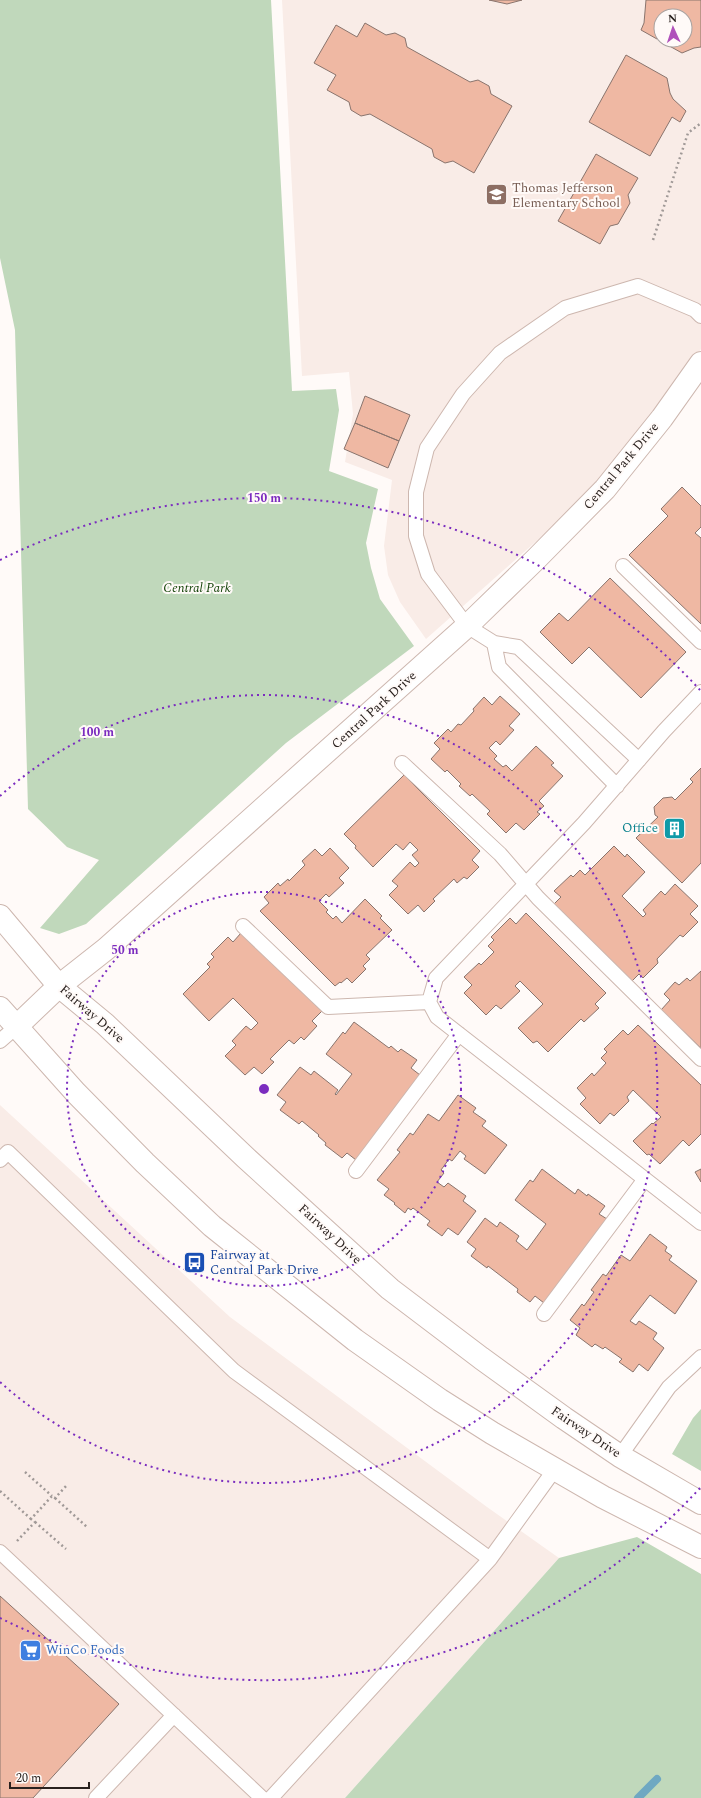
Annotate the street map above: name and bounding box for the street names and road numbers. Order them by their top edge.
street label: Central Park Drive [578,418,664,514]
street label: Central Park Drive [327,666,421,754]
street label: Fairway Drive [55,980,129,1048]
street label: Fairway Drive [294,1199,366,1269]
street label: Fairway Drive [547,1401,625,1463]

